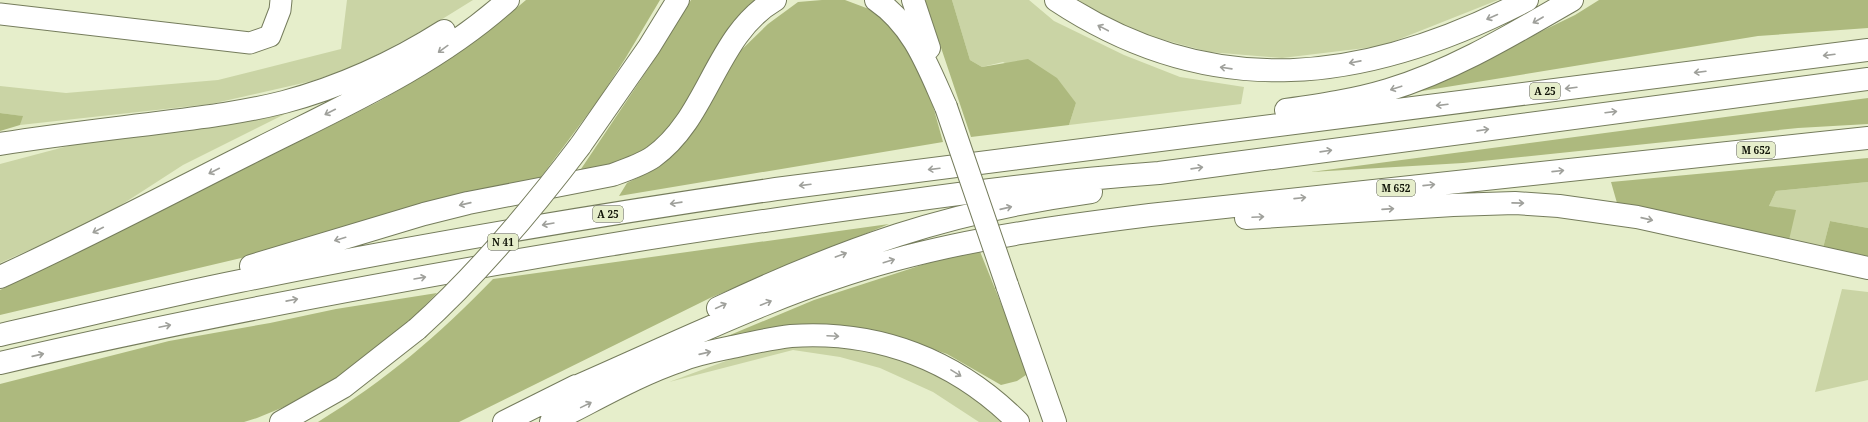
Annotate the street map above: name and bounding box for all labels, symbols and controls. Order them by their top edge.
one-way arrow [1486,14,1498,21]
one-way arrow [1532,16,1544,24]
one-way arrow [1097,23,1109,31]
one-way arrow [438,45,449,53]
one-way arrow [1823,51,1836,59]
one-way arrow [1349,58,1362,66]
one-way arrow [1220,64,1233,72]
one-way arrow [1694,68,1707,75]
road number: A 25 [1530,83,1560,99]
one-way arrow [1390,84,1402,92]
one-way arrow [1565,84,1578,92]
one-way arrow [1436,101,1449,109]
one-way arrow [1605,108,1618,116]
one-way arrow [324,109,336,116]
one-way arrow [1476,126,1489,134]
road number: M 652 [1737,142,1775,158]
one-way arrow [1319,147,1332,155]
one-way arrow [1190,164,1203,172]
one-way arrow [928,166,941,173]
one-way arrow [1551,167,1564,174]
one-way arrow [208,168,220,175]
road number: M 652 [1377,180,1415,196]
one-way arrow [799,181,812,189]
one-way arrow [1422,181,1435,188]
one-way arrow [1293,195,1306,202]
one-way arrow [670,199,683,207]
one-way arrow [1511,199,1524,207]
one-way arrow [459,200,472,208]
one-way arrow [999,204,1012,211]
road number: A 25 [593,206,623,222]
one-way arrow [1381,206,1394,213]
one-way arrow [1251,214,1264,221]
one-way arrow [1640,216,1653,224]
one-way arrow [542,220,555,228]
one-way arrow [92,227,104,234]
road number: N 41 [488,234,518,250]
one-way arrow [334,236,347,243]
one-way arrow [834,251,846,259]
one-way arrow [882,257,895,264]
one-way arrow [413,273,426,281]
one-way arrow [285,296,298,304]
one-way arrow [760,299,772,306]
one-way arrow [715,302,727,309]
one-way arrow [158,322,171,330]
one-way arrow [826,333,839,340]
one-way arrow [698,349,711,356]
one-way arrow [31,350,44,358]
one-way arrow [951,369,962,378]
one-way arrow [580,401,592,408]

